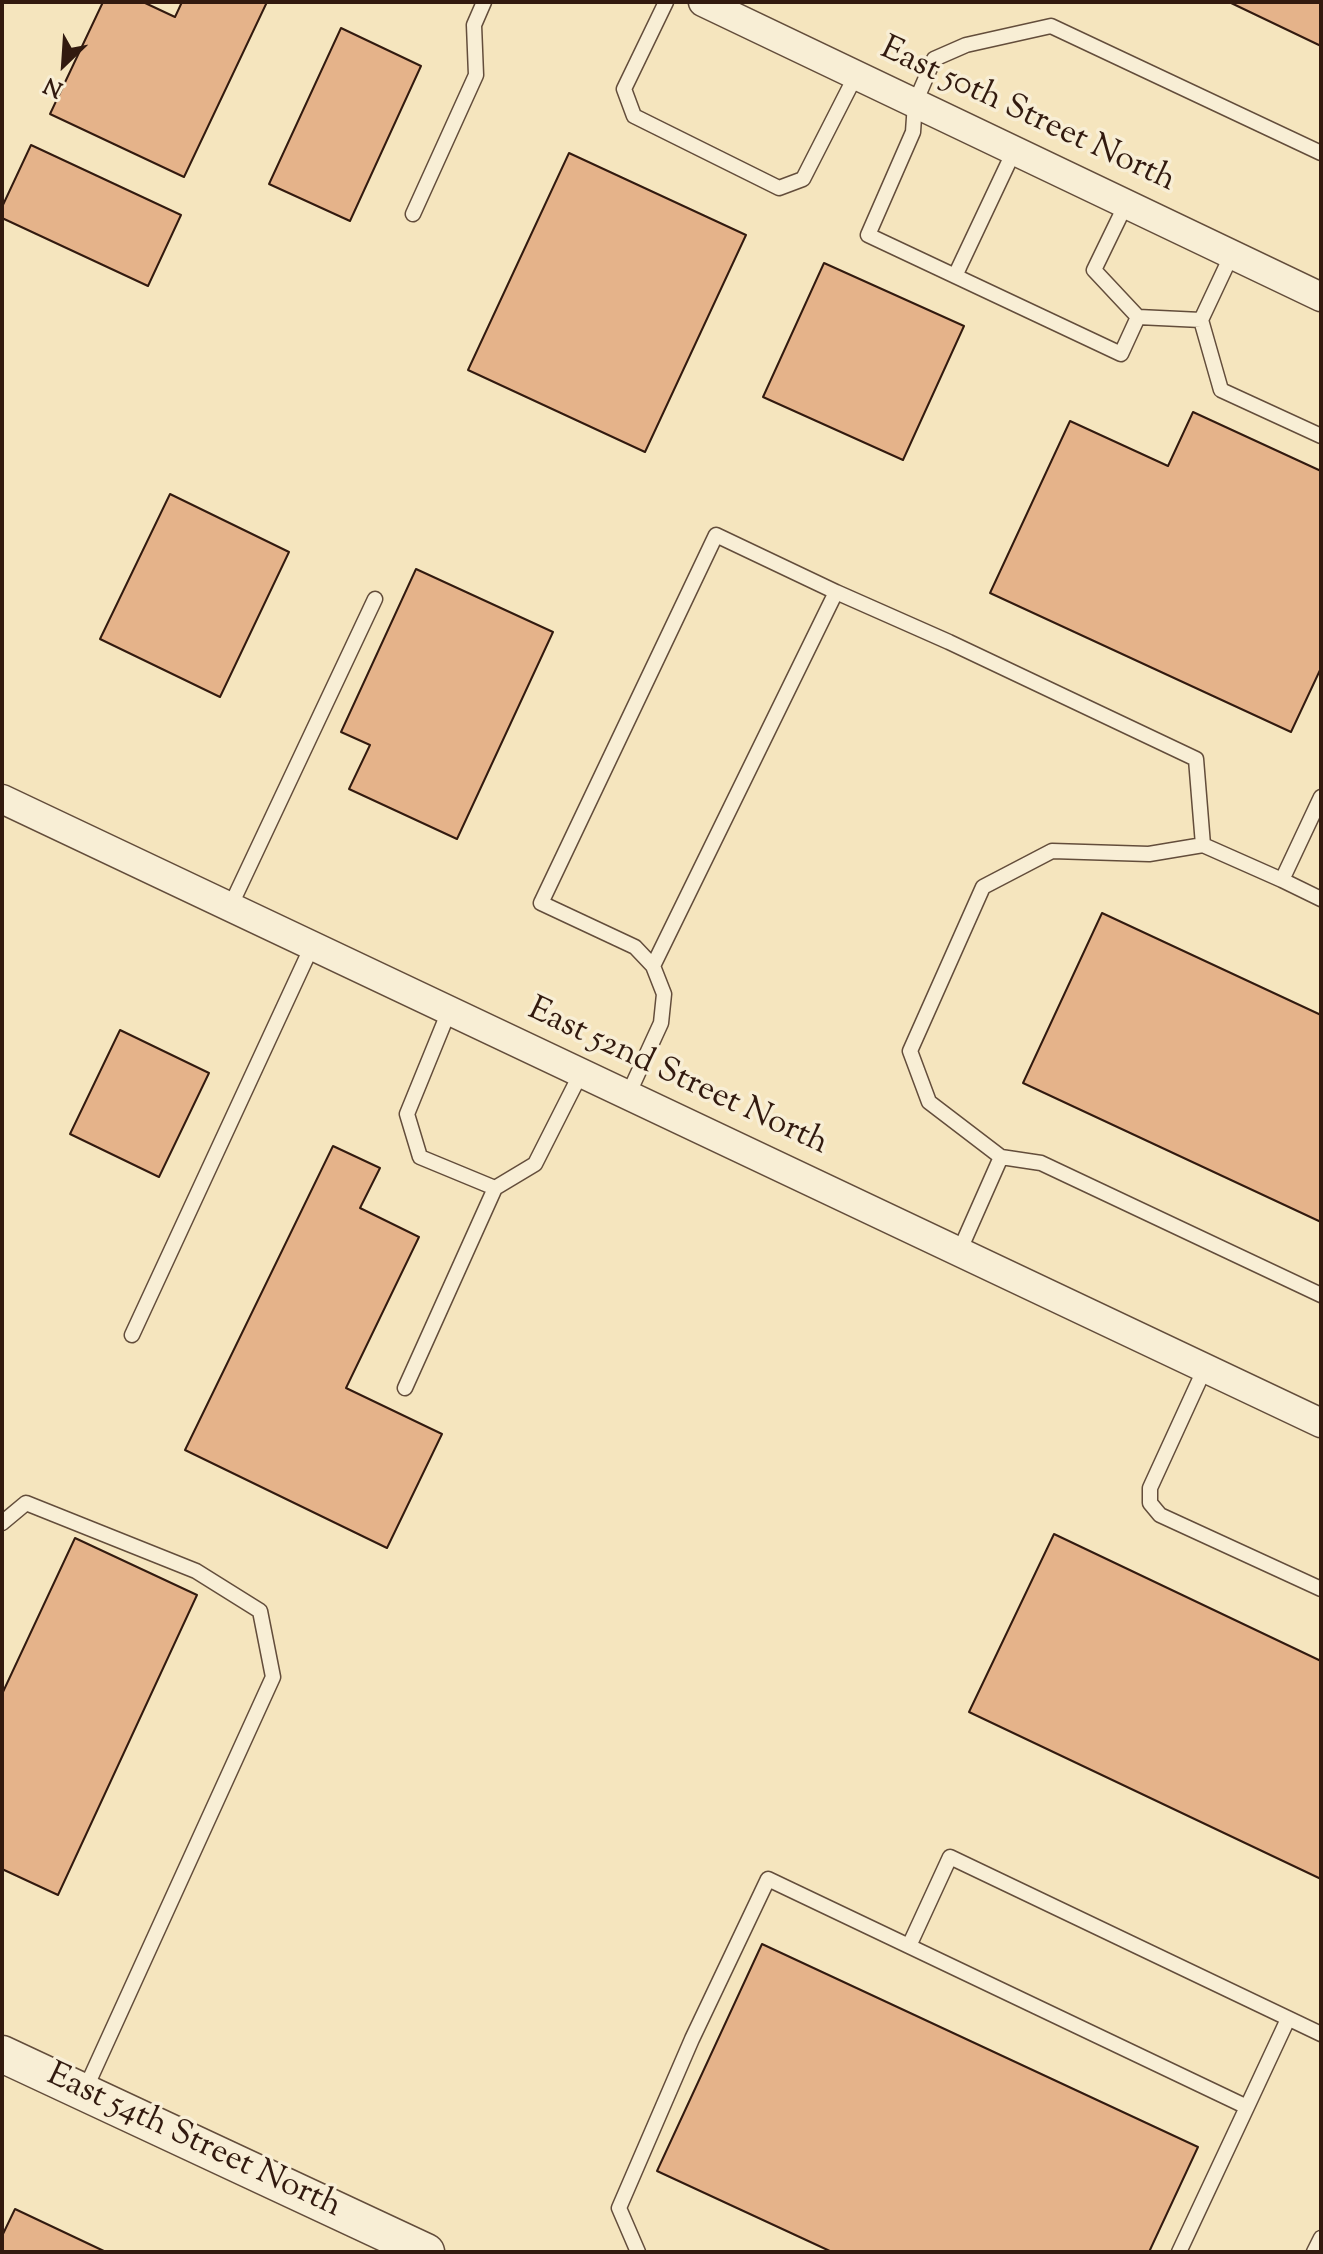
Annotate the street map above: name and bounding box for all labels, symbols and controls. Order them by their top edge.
north arrow [24,24,104,104]
street label: East 50th Street North [873,31,1181,203]
text: N [39,68,69,104]
street label: East 52nd Street North [520,991,834,1167]
street label: East 54th Street North [39,2057,347,2229]

